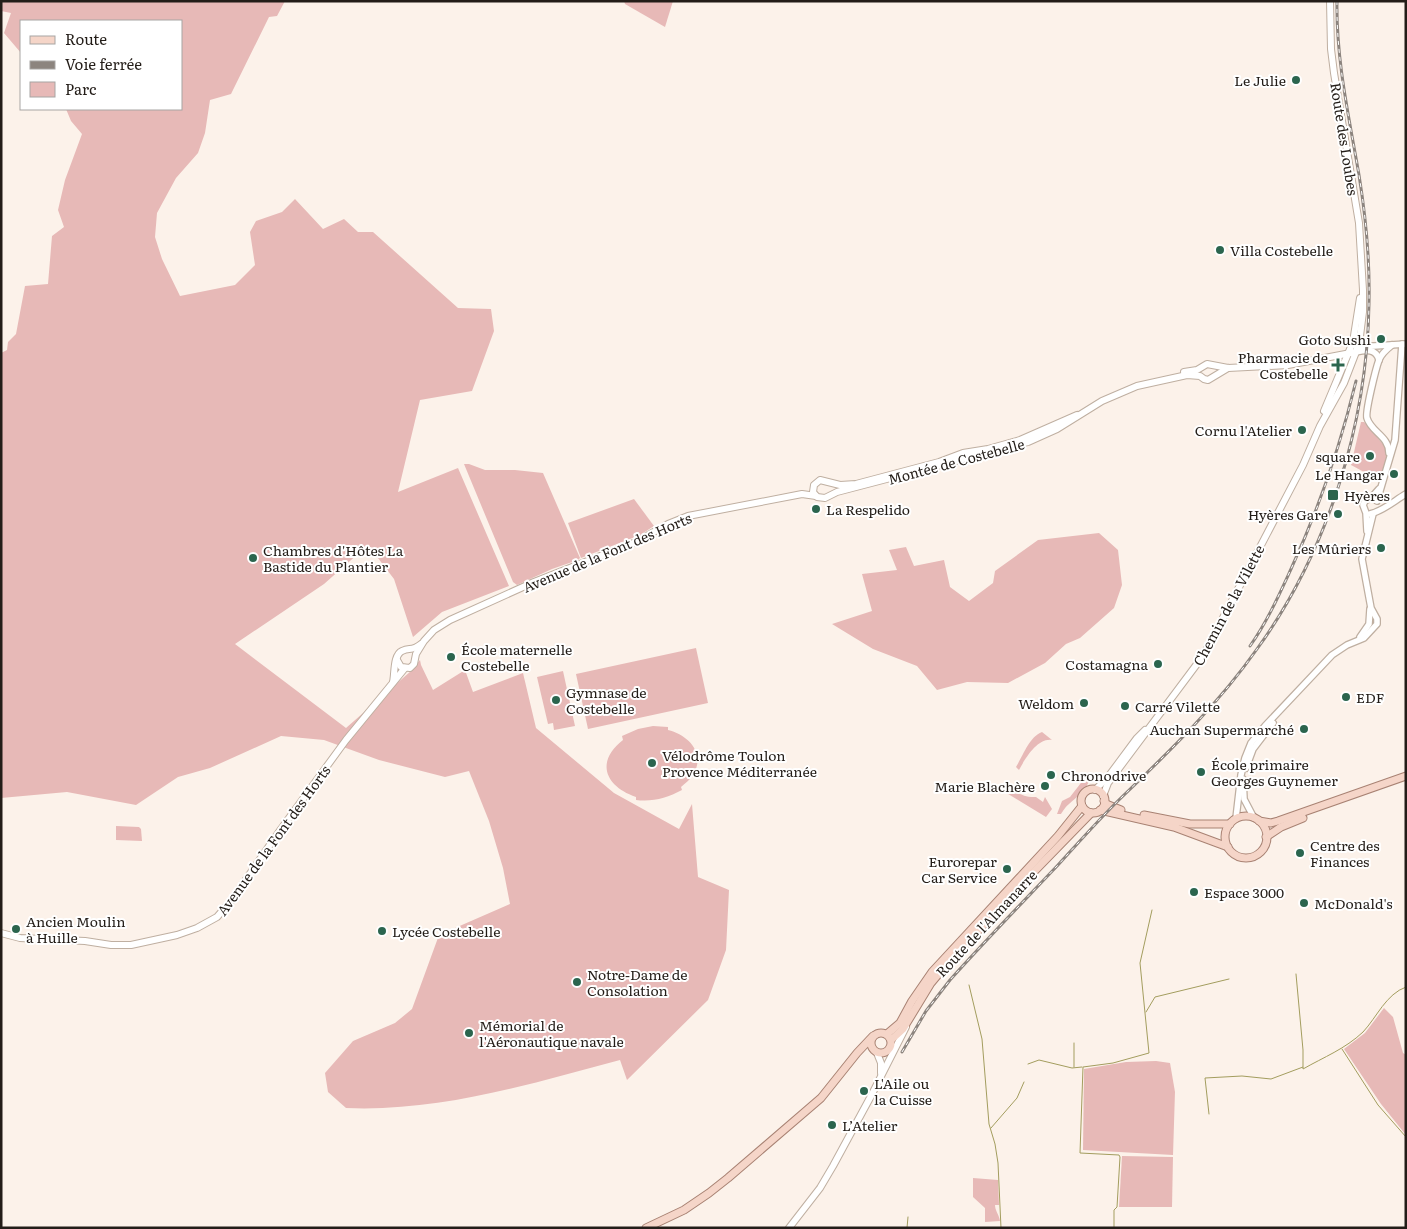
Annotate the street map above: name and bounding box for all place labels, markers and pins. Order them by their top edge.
place label: Le Julie [1234,70,1286,90]
marker: Le Julie [1290,74,1302,86]
place label: Villa Costebelle [1230,240,1333,260]
marker: Villa Costebelle [1214,244,1226,256]
place label: Goto Sushi [1299,329,1371,349]
marker: Goto Sushi [1375,333,1387,345]
place label: Pharmacie de Costebelle [1238,347,1328,383]
marker: Pharmacie de Costebelle [1332,359,1344,371]
place label: Cornu l'Atelier [1195,420,1292,440]
marker: Cornu l'Atelier [1296,424,1308,436]
place label: square [1315,446,1360,466]
marker: square [1364,450,1376,462]
place label: Le Hangar [1315,464,1384,484]
marker: Le Hangar [1388,468,1400,480]
place label: Hyères [1344,485,1390,505]
marker: Hyères [1326,488,1340,502]
place label: La Respelido [826,499,910,519]
marker: La Respelido [810,503,822,515]
place label: Hyères Gare [1248,504,1328,524]
marker: Hyères Gare [1332,508,1344,520]
place label: Les Mûriers [1292,538,1371,558]
place label: Chambres d'Hôtes La Bastide du Plantier [263,540,404,576]
marker: Les Mûriers [1375,542,1387,554]
marker: Chambres d'Hôtes La Bastide du Plantier [247,552,259,564]
place label: École maternelle Costebelle [461,639,572,675]
marker: École maternelle Costebelle [445,651,457,663]
place label: Costamagna [1065,654,1148,674]
marker: Costamagna [1152,658,1164,670]
place label: Gymnase de Costebelle [566,682,647,718]
place label: EDF [1356,687,1385,707]
marker: EDF [1340,691,1352,703]
place label: Weldom [1018,693,1074,713]
marker: Gymnase de Costebelle [550,694,562,706]
place label: Carré Vilette [1135,696,1220,716]
marker: Weldom [1078,697,1090,709]
marker: Carré Vilette [1119,700,1131,712]
place label: Auchan Supermarché [1149,719,1294,739]
marker: Auchan Supermarché [1298,723,1310,735]
place label: Vélodrôme Toulon Provence Méditerranée [662,745,817,781]
place label: École primaire Georges Guynemer [1211,754,1338,790]
marker: Vélodrôme Toulon Provence Méditerranée [646,757,658,769]
place label: Chronodrive [1061,765,1146,785]
marker: École primaire Georges Guynemer [1195,766,1207,778]
marker: Chronodrive [1045,769,1057,781]
place label: Marie Blachère [934,776,1035,796]
marker: Marie Blachère [1039,780,1051,792]
place label: Centre des Finances [1310,835,1379,871]
marker: Centre des Finances [1294,847,1306,859]
place label: Eurorepar Car Service [921,851,997,887]
marker: Eurorepar Car Service [1001,863,1013,875]
place label: Espace 3000 [1204,882,1284,902]
marker: Espace 3000 [1188,886,1200,898]
place label: McDonald's [1314,893,1393,913]
marker: McDonald's [1298,897,1310,909]
place label: Ancien Moulin à Huille [26,911,125,947]
place label: Lycée Costebelle [392,921,500,941]
marker: Ancien Moulin à Huille [10,923,22,935]
marker: Lycée Costebelle [376,925,388,937]
place label: Notre-Dame de Consolation [587,964,687,1000]
marker: Notre-Dame de Consolation [571,976,583,988]
place label: Mémorial de l'Aéronautique navale [479,1015,624,1051]
marker: Mémorial de l'Aéronautique navale [463,1027,475,1039]
place label: L'Aile ou la Cuisse [874,1073,932,1109]
marker: L'Aile ou la Cuisse [858,1085,870,1097]
place label: L’Atelier [842,1115,898,1135]
marker: L’Atelier [826,1119,838,1131]

